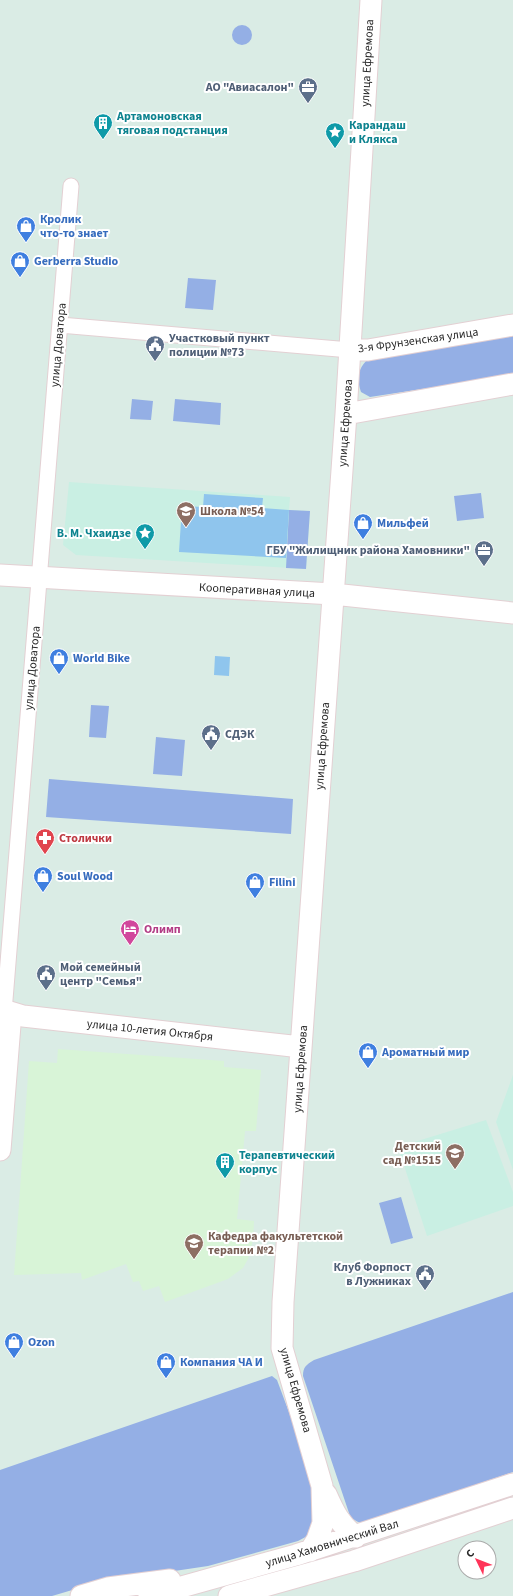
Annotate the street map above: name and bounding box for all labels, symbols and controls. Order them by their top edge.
street label: улица Ефремова [357,19,378,107]
office icon: АО "Авиасалон" [297,76,319,104]
place label: АО "Авиасалон" [205,79,294,96]
place label: Артамоновская тяговая подстанция [116,108,228,139]
building icon: Артамоновская тяговая подстанция [92,112,114,140]
place label: Карандаш и Клякса [349,117,406,148]
place icon: Карандаш и Клякса [324,121,346,149]
place label: Кролик что-то знает [40,211,109,242]
shop icon: Кролик что-то знает [15,215,37,243]
shop icon: Gerberra Studio [9,250,31,278]
place label: Gerberra Studio [34,253,119,270]
street label: улица Доватора [46,302,71,388]
street label: 3-я Фрунзенская улица [357,324,479,357]
place label: Участковый пункт полиции №73 [169,330,270,361]
public building icon: Участковый пункт полиции №73 [144,334,166,362]
street label: улица Ефремова [334,379,357,467]
school or university icon: Школа №54 [175,500,197,528]
place label: Школа №54 [200,503,264,520]
shop icon: Мильфей [352,512,374,540]
place label: Мильфей [377,515,429,532]
place icon: В. М. Чхаидзе [134,522,156,550]
place label: В. М. Чхаидзе [57,525,131,542]
office icon: ГБУ "Жилищник района Хамовники" [473,539,495,567]
place label: ГБУ "Жилищник района Хамовники" [266,542,470,559]
street label: Кооперативная улица [199,579,315,602]
street label: улица Доватора [20,625,45,711]
shop icon: World Bike [48,647,70,675]
place label: World Bike [73,650,130,667]
street label: улица Ефремова [311,702,334,790]
public building icon: СДЭК [200,723,222,751]
place label: СДЭК [225,726,255,743]
pharmacy icon: Столички [34,827,56,855]
place label: Столички [59,830,112,847]
shop icon: Soul Wood [32,865,54,893]
place label: Soul Wood [57,868,113,885]
shop icon: Filini [244,871,266,899]
place label: Filini [269,874,296,891]
hotel icon: Олимп [119,918,141,946]
place label: Олимп [144,921,181,938]
place label: Мой семейный центр "Семья" [60,959,142,990]
public building icon: Мой семейный центр "Семья" [35,963,57,991]
street label: улица 10-летия Октября [86,1015,214,1046]
street label: улица Ефремова [289,1025,312,1113]
shop icon: Ароматный мир [357,1041,379,1069]
place label: Ароматный мир [381,1044,470,1061]
place label: Детский сад №1515 [383,1138,441,1169]
school or university icon: Детский сад №1515 [444,1142,466,1170]
place label: Терапевтический корпус [239,1147,335,1178]
building icon: Терапевтический корпус [214,1151,236,1179]
place label: Кафедра факультетской терапии №2 [208,1228,343,1259]
school or university icon: Кафедра факультетской терапии №2 [183,1232,205,1260]
place label: Клуб Форпост в Лужниках [333,1259,411,1290]
public building icon: Клуб Форпост в Лужниках [414,1263,436,1291]
shop icon: Ozon [3,1331,25,1359]
place label: Ozon [28,1334,55,1351]
street label: улица Ефремова [275,1346,316,1435]
shop icon: Компания ЧА И [155,1351,177,1379]
place label: Компания ЧА И [180,1354,263,1371]
street label: улица Хамовнический Вал [263,1515,401,1572]
north arrow [457,1540,497,1580]
text: С [462,1546,478,1561]

